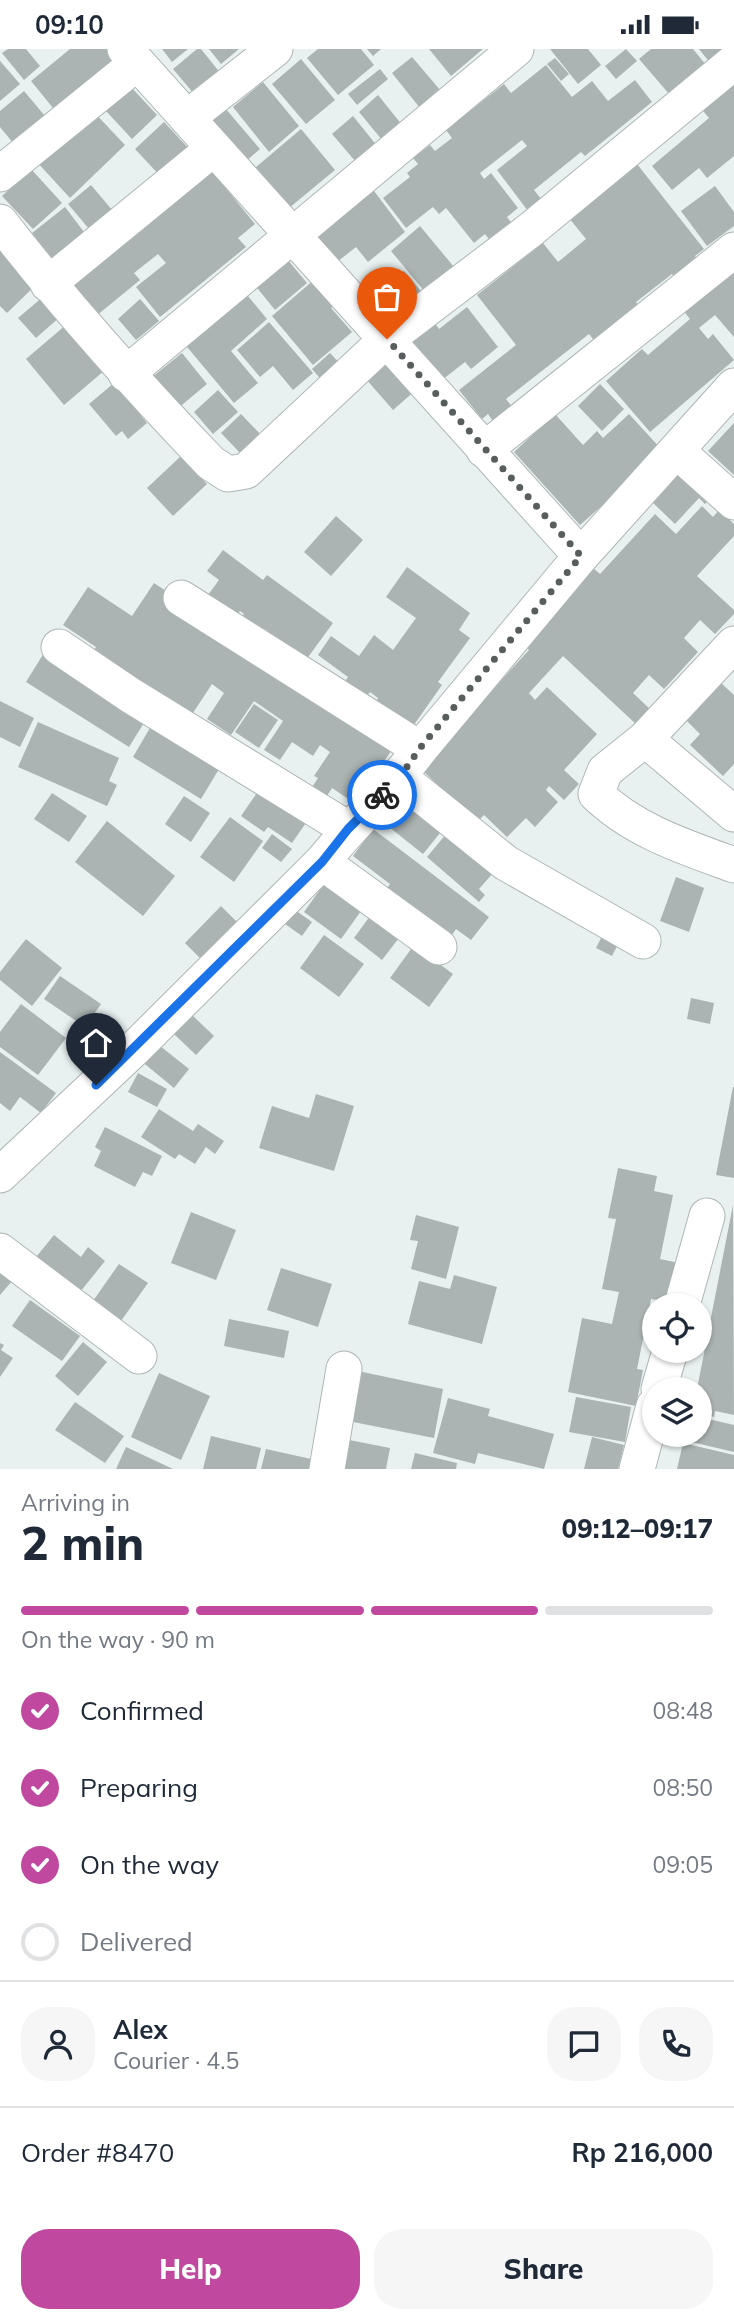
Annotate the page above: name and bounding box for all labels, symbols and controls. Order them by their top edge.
text: 09:10 [35,8,104,41]
pin [357,267,417,339]
icon: bag [368,278,406,316]
courier [347,760,417,830]
icon: bike [363,776,401,814]
pin [66,1013,126,1085]
icon: home [77,1024,115,1062]
map controls [642,1293,712,1447]
button: locate [642,1293,712,1363]
button: layers [642,1377,712,1447]
text: Arriving in [21,1488,130,1517]
text: 09:12–09:17 [562,1512,713,1545]
text: 2 min [21,1514,144,1572]
text: On the way · 90 m [21,1625,215,1654]
icon: check [21,1692,59,1730]
text: Confirmed [80,1694,204,1727]
text: 08:48 [653,1696,713,1725]
icon: check [21,1769,59,1807]
text: Preparing [80,1771,198,1804]
text: 08:50 [653,1773,713,1802]
icon: check [21,1846,59,1884]
text: On the way [80,1848,219,1881]
text: 09:05 [653,1850,713,1879]
text: Delivered [80,1925,193,1958]
button: person [21,2007,95,2081]
button: chat [547,2007,621,2081]
button: phone [639,2007,713,2081]
text: Alex [113,2013,168,2046]
text: Courier · 4.5 [113,2046,239,2075]
text: Order #8470 [21,2136,174,2169]
text: Rp 216,000 [571,2136,713,2169]
button: Help [21,2229,360,2309]
button: Share [374,2229,713,2309]

